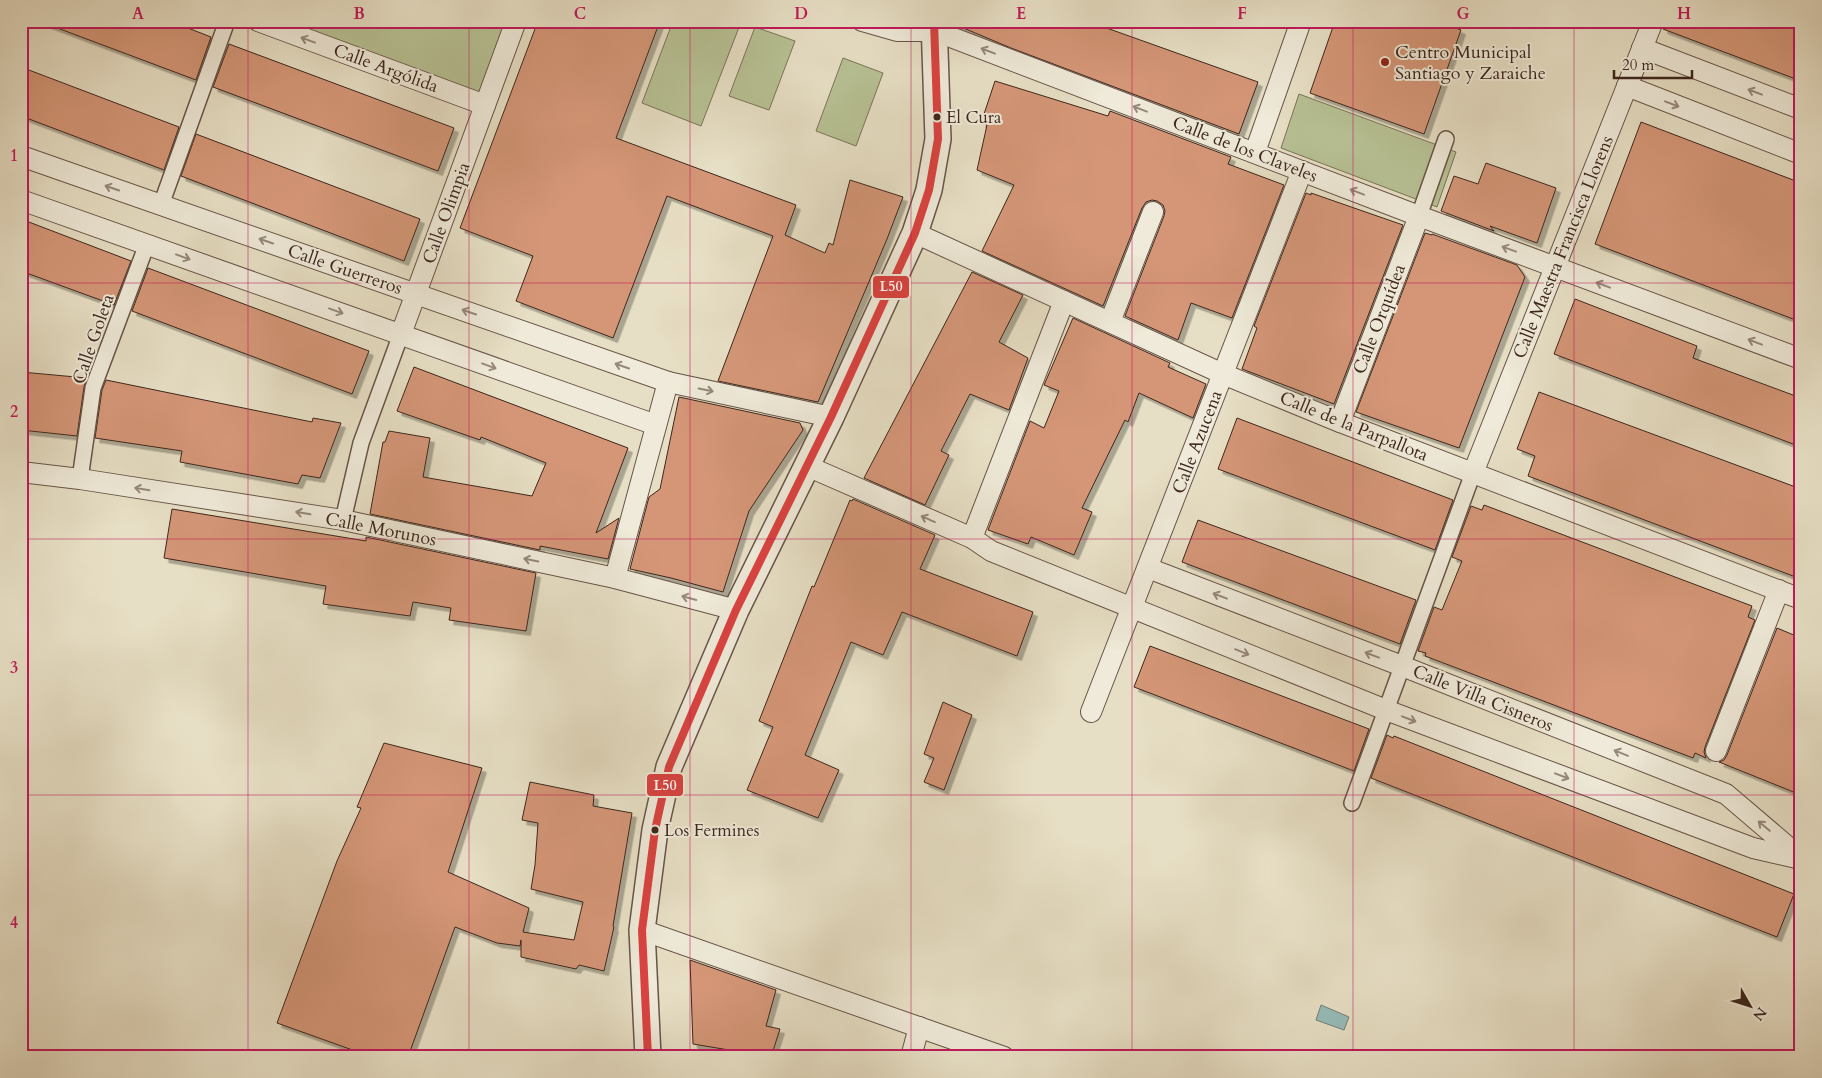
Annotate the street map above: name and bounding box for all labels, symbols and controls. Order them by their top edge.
text: A [132,3,144,25]
text: B [353,3,365,25]
text: C [574,3,586,25]
text: D [794,3,808,25]
text: E [1016,3,1026,25]
text: F [1237,3,1247,25]
text: G [1456,3,1470,25]
text: H [1677,3,1691,25]
one-way arrow [301,35,317,44]
street label: Calle Argólida [330,38,442,99]
place label: Centro Municipal Santiago y Zaraiche [1395,40,1546,86]
one-way arrow [981,46,996,55]
scale bar [1614,48,1692,80]
text: 20 m [1622,55,1654,75]
marker: Centro Municipal Santiago y Zaraiche [1379,56,1391,68]
one-way arrow [1748,87,1763,96]
one-way arrow [1664,100,1679,109]
one-way arrow [1133,104,1148,113]
place label: El Cura [946,106,1002,129]
street label: Calle de los Claveles [1169,110,1321,189]
marker: El Cura [932,112,942,122]
street label: Calle Maestra Francisca Llorens [1507,132,1620,363]
text: 1 [10,145,18,167]
street label: Calle Olimpia [417,159,477,268]
one-way arrow [105,183,121,192]
one-way arrow [1350,187,1365,197]
one-way arrow [259,236,274,245]
street label: Calle Guerreros [284,238,405,301]
one-way arrow [1502,244,1517,253]
one-way arrow [174,253,190,262]
street label: Calle Orquídea [1347,260,1412,378]
line badge: L50 [872,275,910,299]
text: L50 [879,277,903,296]
one-way arrow [1596,279,1611,289]
street label: Calle Goleta [66,290,121,388]
one-way arrow [328,307,343,316]
one-way arrow [461,307,477,317]
one-way arrow [1748,337,1763,346]
one-way arrow [481,361,497,371]
one-way arrow [615,361,630,370]
street label: Calle de la Parpallota [1276,385,1432,468]
one-way arrow [698,386,714,395]
street label: Calle Azucena [1166,387,1229,497]
text: 2 [10,401,18,423]
one-way arrow [135,484,151,494]
street label: Calle Morunos [323,506,439,553]
one-way arrow [295,508,311,518]
one-way arrow [921,513,936,523]
one-way arrow [523,555,539,564]
one-way arrow [1213,591,1228,600]
one-way arrow [681,593,697,602]
one-way arrow [1234,648,1249,658]
one-way arrow [1365,650,1380,659]
text: 3 [10,657,18,679]
street label: Calle Villa Cisneros [1409,659,1557,738]
one-way arrow [1401,715,1417,724]
one-way arrow [1614,747,1629,757]
one-way arrow [1553,772,1569,781]
line badge: L50 [646,773,684,797]
text: L50 [653,776,677,795]
place label: Los Fermines [664,819,760,842]
one-way arrow [1757,821,1770,832]
marker: Los Fermines [650,825,660,835]
text: 4 [10,912,18,934]
north arrow [1724,980,1774,1030]
text: N [1749,1003,1771,1025]

